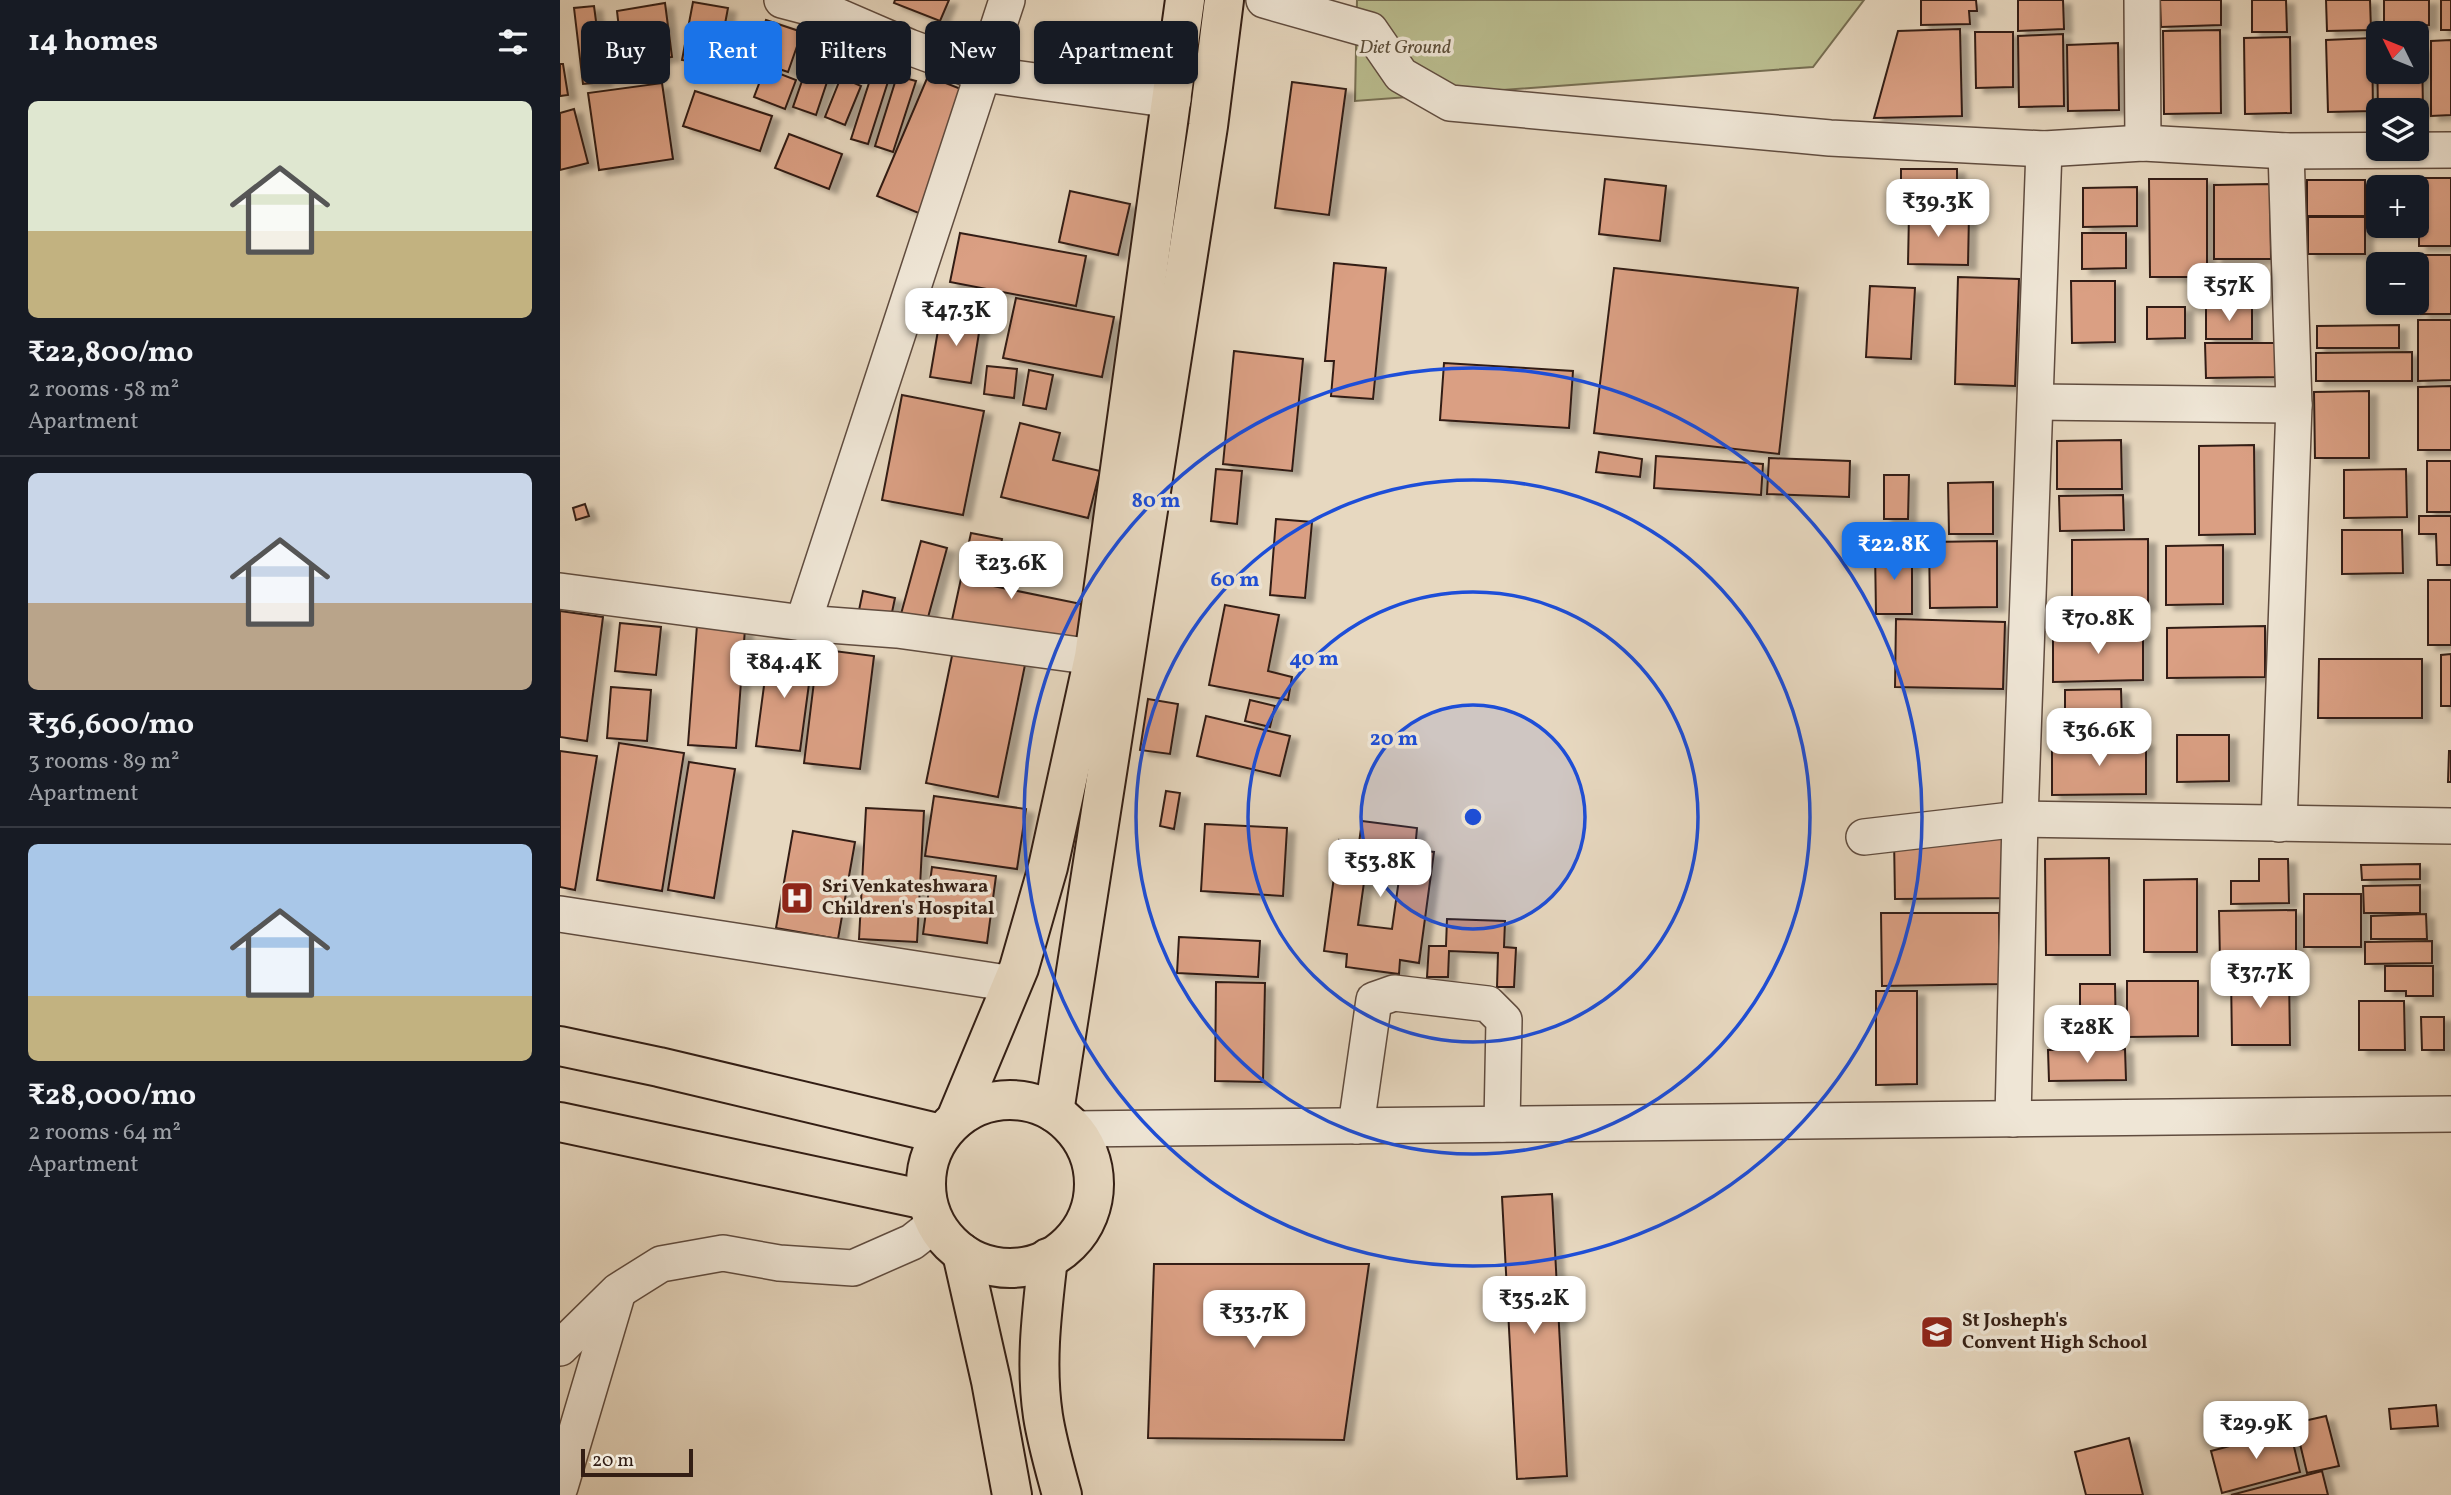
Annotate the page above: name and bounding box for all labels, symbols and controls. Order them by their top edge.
text: 14 homes [28,21,158,63]
chip: Buy [581,21,670,84]
chip: Rent [684,21,782,84]
chip: Filters [796,21,911,84]
chip: New [925,21,1020,84]
chip: Apartment [1034,21,1198,84]
north arrow [2366,21,2429,84]
map controls [2366,21,2429,315]
icon: filters [494,23,532,61]
park label: Diet Ground [1359,35,1451,61]
button: layers [2366,98,2429,161]
icon: home [217,147,343,273]
button: + [2366,175,2429,238]
pin: ₹39.3K [1881,180,1995,239]
text: ₹39.3K [1902,186,1974,218]
button: − [2366,252,2429,315]
pin: ₹57K [2188,264,2270,323]
text: ₹57K [2203,270,2255,302]
pin: ₹47.3K [899,288,1013,348]
text: ₹47.3K [921,295,991,327]
text: ₹22,800/mo [28,332,194,374]
text: 2 rooms · 58 m² [28,374,179,406]
text: Apartment [28,406,139,438]
text: 80 m [1132,487,1180,516]
icon: home [217,519,343,645]
pin: ₹22.8K [1837,522,1951,582]
text: ₹22.8K [1858,529,1930,561]
pin: ₹23.6K [954,542,1068,601]
text: ₹23.6K [975,548,1047,580]
text: 60 m [1211,566,1259,595]
pin: ₹70.8K [2041,596,2155,656]
text: ₹70.8K [2062,603,2134,635]
pin: ₹84.4K [727,640,841,700]
text: 40 m [1289,645,1339,674]
text: ₹84.4K [746,647,822,679]
text: ₹36,600/mo [28,704,194,746]
pin: ₹36.6K [2042,708,2156,768]
text: ₹36.6K [2063,715,2135,747]
text: 20 m [1370,725,1418,754]
text: 3 rooms · 89 m² [28,746,180,778]
text: Apartment [28,778,139,810]
centre of rings [1461,805,1485,829]
pin: ₹53.8K [1323,839,1437,899]
text: ₹53.8K [1344,846,1416,878]
place label: Sri Venkateshwara Children's Hospital [822,874,994,922]
hospital icon: Sri Venkateshwara Children's Hospital [778,879,816,917]
icon: home [217,890,343,1016]
pin: ₹37.7K [2203,950,2317,1010]
text: ₹37.7K [2227,957,2293,989]
pin: ₹28K [2046,1006,2128,1065]
text: ₹28K [2060,1012,2114,1044]
text: ₹28,000/mo [28,1075,196,1117]
text: 2 rooms · 64 m² [28,1117,181,1149]
text: Apartment [28,1149,139,1181]
pin: ₹35.2K [1477,1276,1591,1336]
text: ₹35.2K [1499,1283,1569,1315]
pin: ₹33.7K [1197,1290,1311,1350]
text: ₹33.7K [1219,1297,1289,1329]
place label: St Josheph's Convent High School [1962,1308,2148,1356]
school or university icon: St Josheph's Convent High School [1918,1313,1956,1351]
pin: ₹29.9K [2199,1402,2313,1461]
text: ₹29.9K [2219,1408,2293,1440]
scale bar [581,1446,693,1478]
text: 20 m [592,1448,634,1474]

